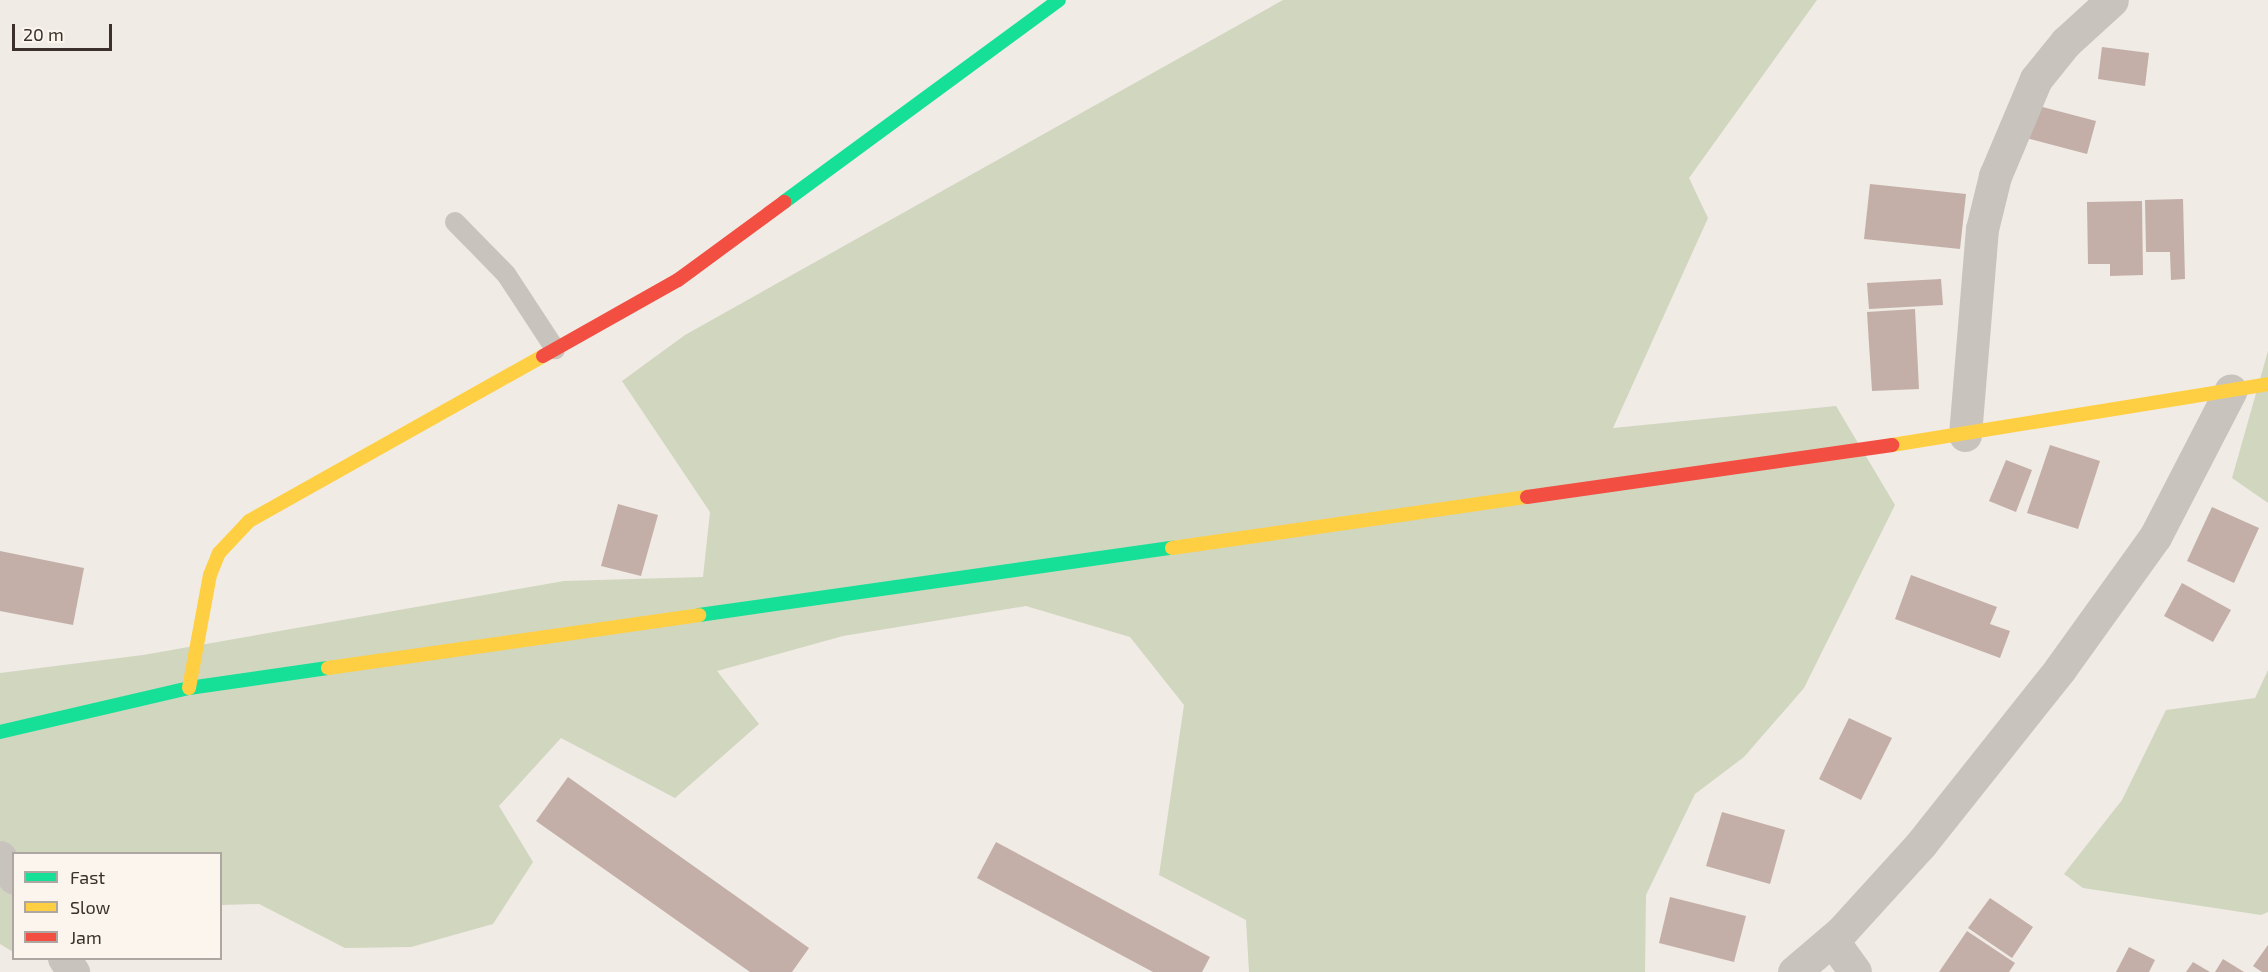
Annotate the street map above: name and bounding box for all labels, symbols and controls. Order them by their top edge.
scale bar [15,12,116,50]
text: 20 m [23,23,64,45]
legend [12,852,222,960]
text: Fast [70,866,105,888]
text: Slow [70,896,110,918]
text: Jam [70,926,102,948]

